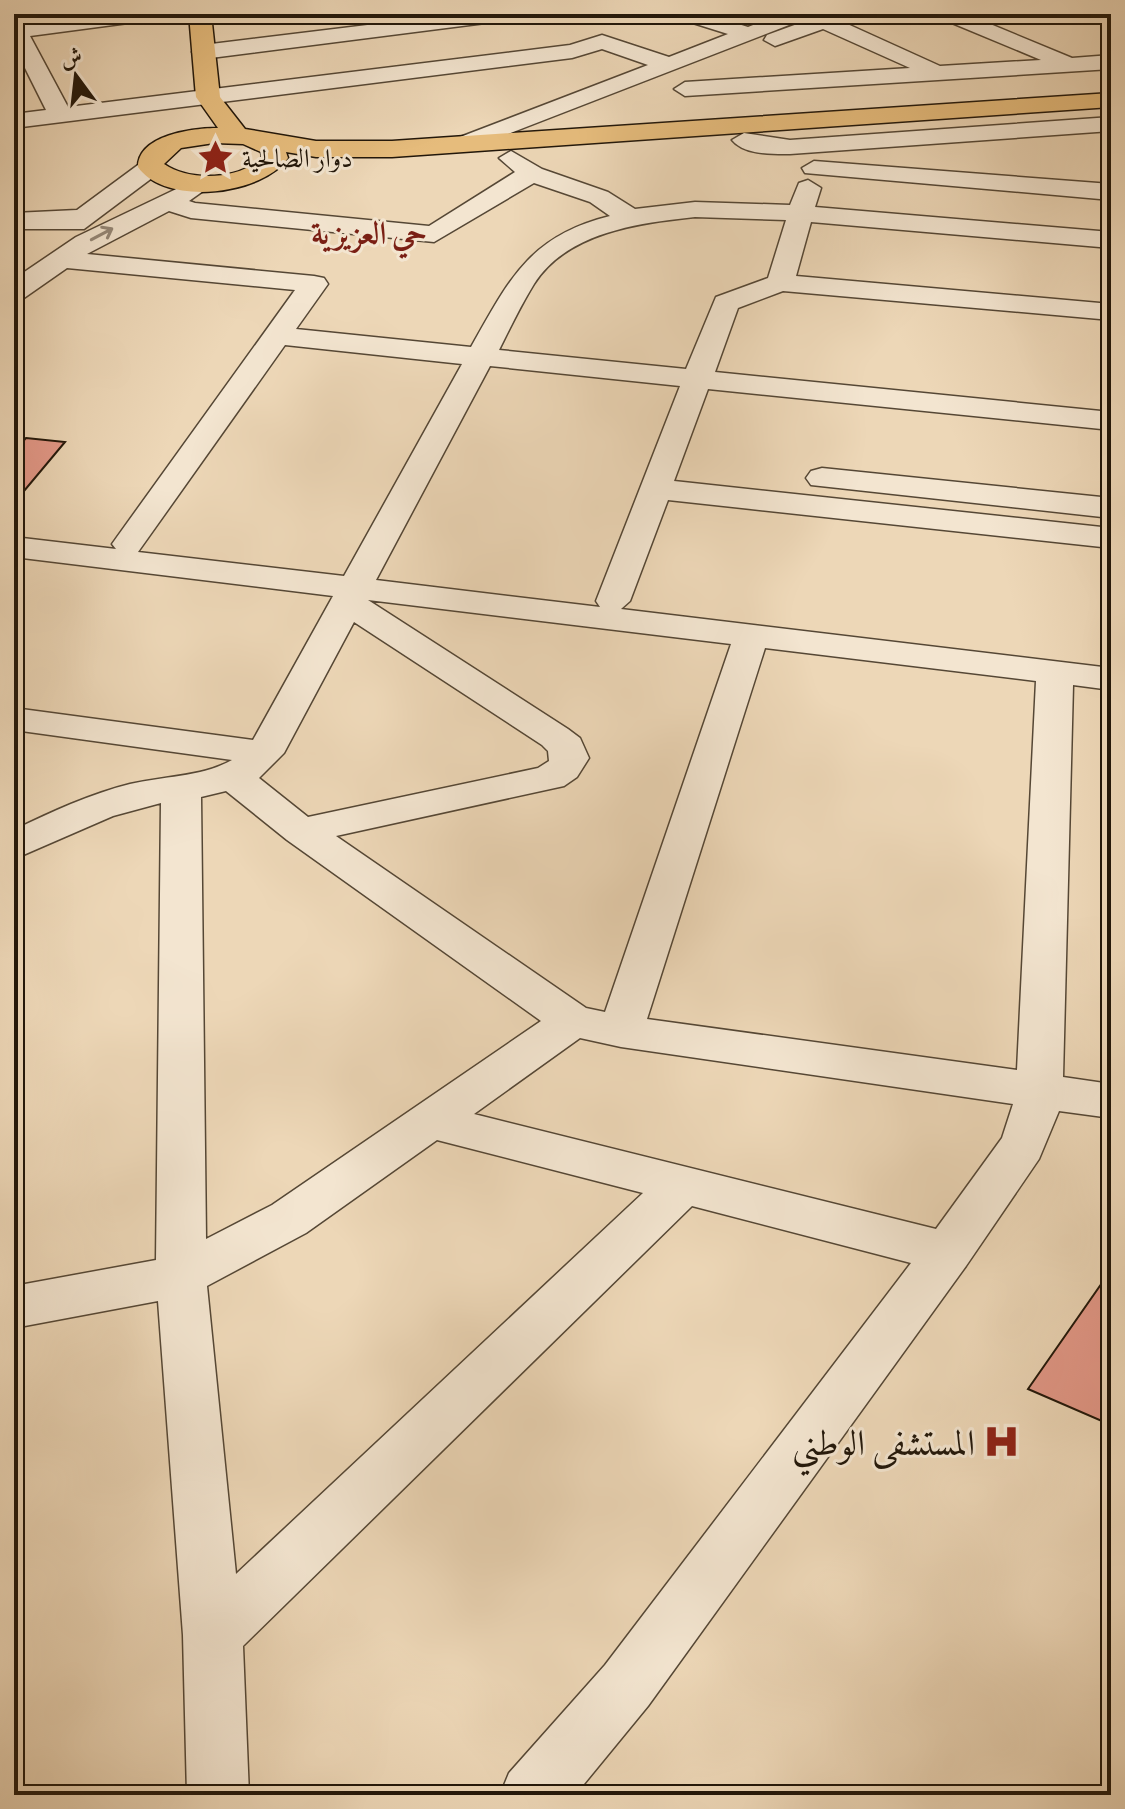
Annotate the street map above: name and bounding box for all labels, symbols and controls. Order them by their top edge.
north arrow [36,36,116,116]
text: ش [57,40,86,75]
place icon: دوار الصالحية [197,139,235,177]
place label: دوار الصالحية [242,141,353,176]
district label: حي العزيزية [311,211,427,259]
one-way arrow [90,225,114,241]
place label: المستشفى الوطني [792,1418,975,1476]
hospital icon: المستشفى الوطني [982,1423,1020,1461]

